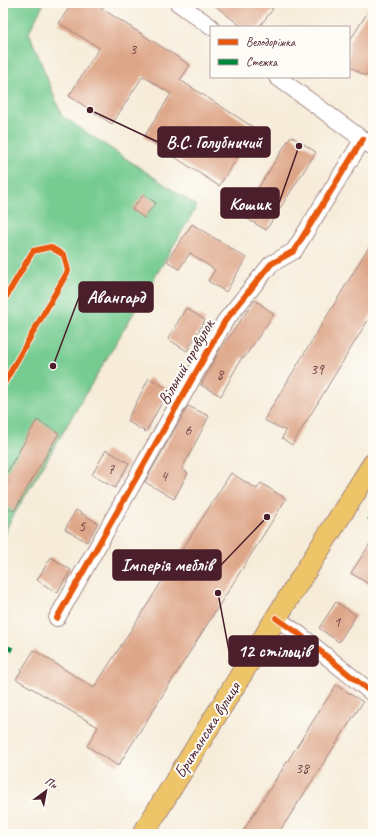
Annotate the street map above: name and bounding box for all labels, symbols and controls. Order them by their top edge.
legend [210,26,350,78]
text: Велодоріжка [246,34,296,50]
house number: 3 [130,40,138,59]
text: Стежка [246,54,278,70]
callout: В.С. Голубничий [158,127,270,157]
text: В.С. Голубничий [166,131,263,153]
callout: Кошик [221,188,279,218]
text: Кошик [229,193,272,215]
callout: Авангард [79,282,153,312]
text: Авангард [87,286,147,308]
street label: Вільний провулок [153,314,220,409]
house number: 39 [310,360,325,379]
house number: 8 [217,365,225,384]
house number: 6 [185,421,193,440]
house number: 7 [108,460,116,479]
house number: 4 [161,467,169,486]
house number: 5 [79,517,87,536]
callout: Імперія меблів [113,550,221,580]
text: Імперія меблів [121,554,218,576]
house number: 1 [334,613,342,632]
callout: 12 стільців [229,636,318,666]
text: 12 стільців [238,640,315,662]
street label: Британська вулиця [169,677,245,782]
house number: 38 [295,759,310,778]
north arrow [26,771,66,811]
text: Пн [43,774,61,792]

